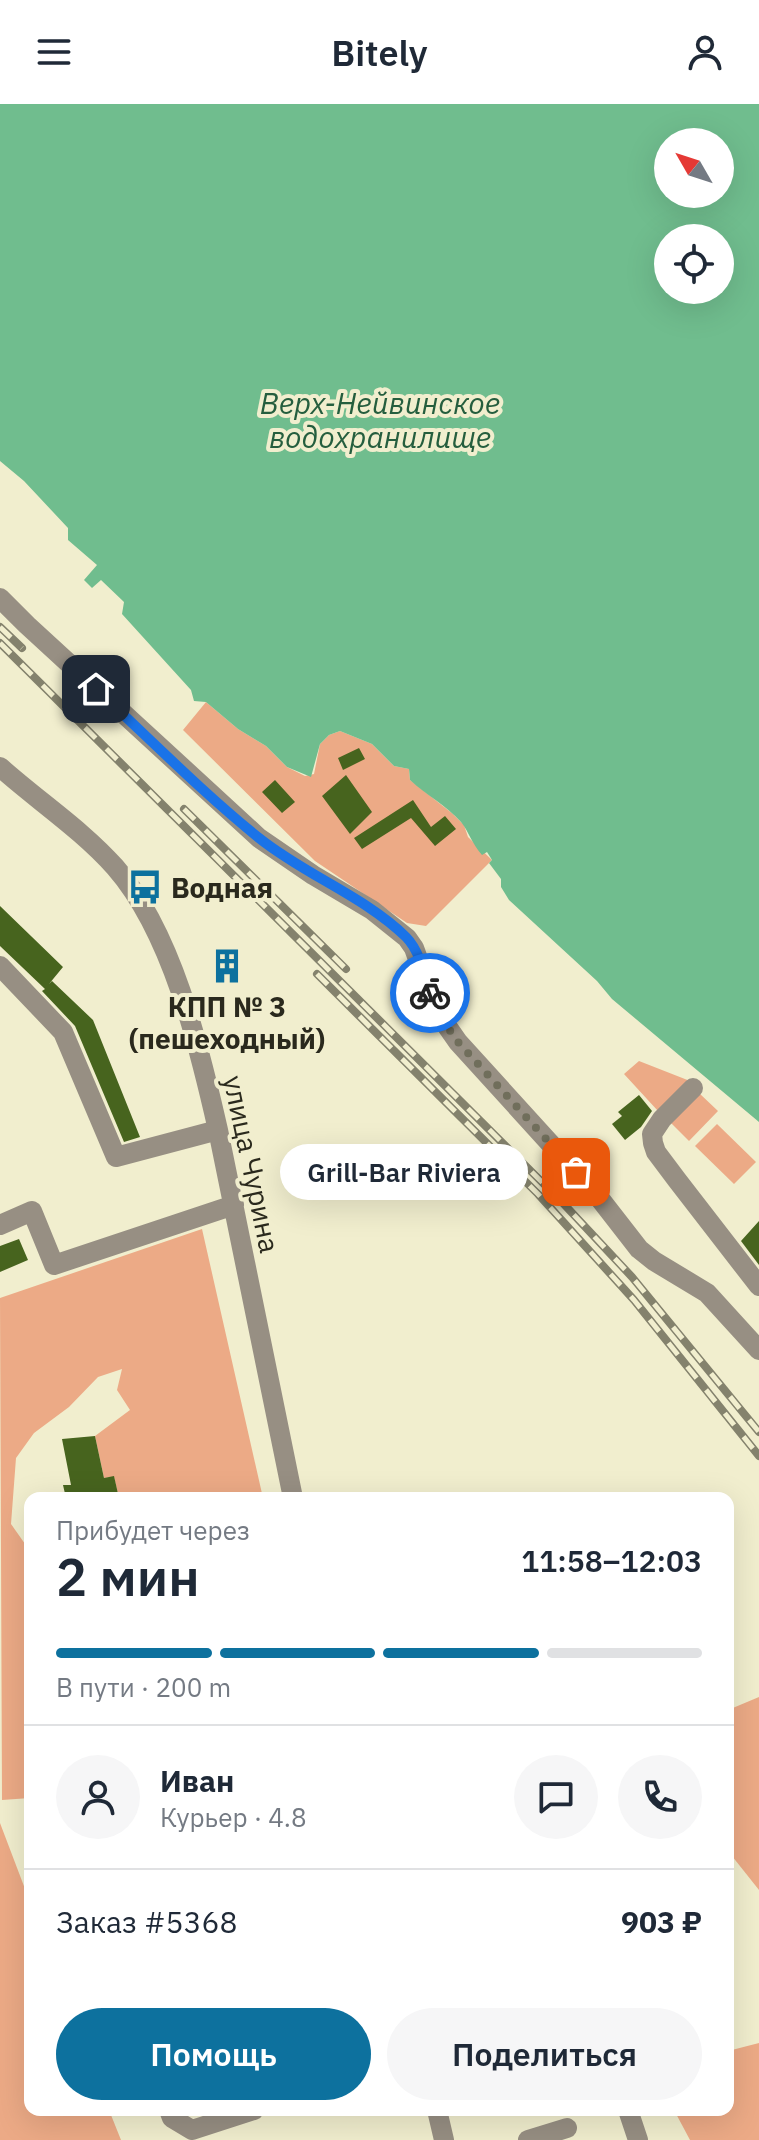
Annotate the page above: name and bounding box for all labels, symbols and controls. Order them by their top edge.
text: Bitely [331,29,428,76]
icon: menu [32,30,76,74]
icon: person [683,30,727,74]
north arrow [654,128,734,208]
map controls [654,128,734,304]
button: locate [654,224,734,304]
water label: Верх-Нейвинское водохранилище [260,383,500,456]
pin [62,655,130,723]
icon: home [74,667,118,711]
bus stop icon: Водная [126,868,164,906]
place label: Водная [171,869,273,906]
building icon: КПП № 3 (пешеходный) [208,947,246,985]
courier [390,953,470,1033]
icon: bike [408,971,452,1015]
place label: КПП № 3 (пешеходный) [129,988,325,1057]
street label: улица Чурина [215,1072,289,1256]
pin [542,1138,610,1206]
callout: Grill-Bar Riviera [280,1144,528,1200]
icon: bag [554,1150,598,1194]
text: Grill-Bar Riviera [307,1155,501,1189]
text: Прибудет через [56,1513,250,1547]
text: 11:58–12:03 [521,1541,702,1580]
text: 2 мин [56,1543,200,1610]
text: В пути · 200 m [56,1670,231,1704]
button: person [56,1755,140,1839]
button: chat [514,1755,598,1839]
button: phone [618,1755,702,1839]
text: Иван [160,1761,234,1800]
text: Курьер · 4.8 [160,1800,307,1834]
text: Заказ #5368 [56,1902,238,1941]
text: 903 ₽ [621,1902,702,1941]
button: Помощь [56,2008,371,2100]
button: Поделиться [387,2008,702,2100]

